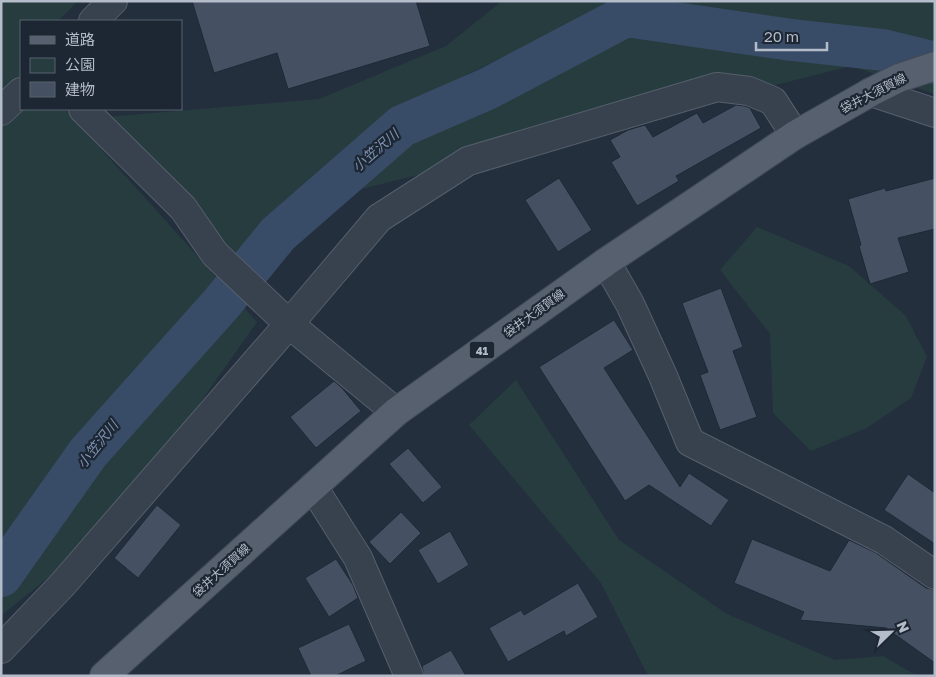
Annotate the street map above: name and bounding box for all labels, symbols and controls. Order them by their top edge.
legend [20,20,182,110]
scale bar [756,20,827,52]
text: 20 m [764,27,799,45]
text: 道路 [65,30,95,48]
text: 公園 [65,55,95,73]
street label: 袋井大須賀線 [837,70,908,116]
text: 建物 [65,80,95,98]
water label: 小笠沢川 [348,124,403,175]
street label: 袋井大須賀線 [500,286,568,341]
road number: 41 [470,342,494,358]
water label: 小笠沢川 [73,415,122,471]
street label: 袋井大須賀線 [188,540,253,600]
north arrow [866,607,916,657]
text: N [894,619,913,635]

